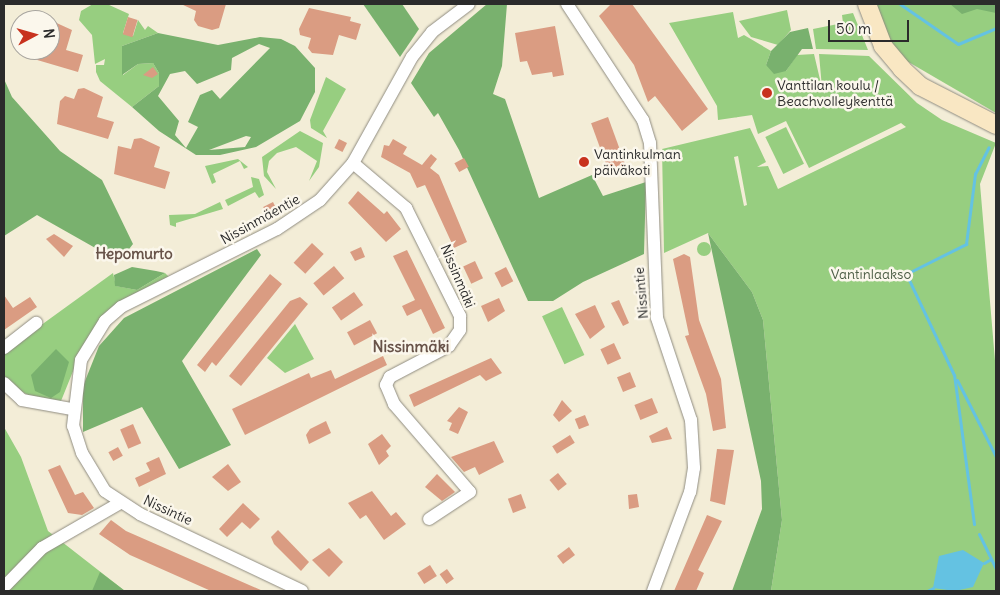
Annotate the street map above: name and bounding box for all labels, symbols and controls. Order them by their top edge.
north arrow [10,10,60,60]
scale bar [830,10,911,42]
text: 50 m [836,19,871,38]
text: N [39,28,58,39]
place label: Vanttilan koulu / Beachvolleykenttä [777,77,893,110]
marker: Vanttilan koulu / Beachvolleykenttä [761,87,773,99]
place label: Vantinkulman päiväkoti [594,146,681,178]
marker: Vantinkulman päiväkoti [578,156,590,168]
street label: Nissinmäentie [218,190,302,248]
street label: Nissinmäki [437,242,479,310]
district label: Hepomurto [95,245,173,263]
street label: Nissintie [630,266,652,320]
park label: Vantinlaakso [831,266,911,282]
district label: Nissinmäki [373,336,449,356]
street label: Nissintie [141,491,195,529]

